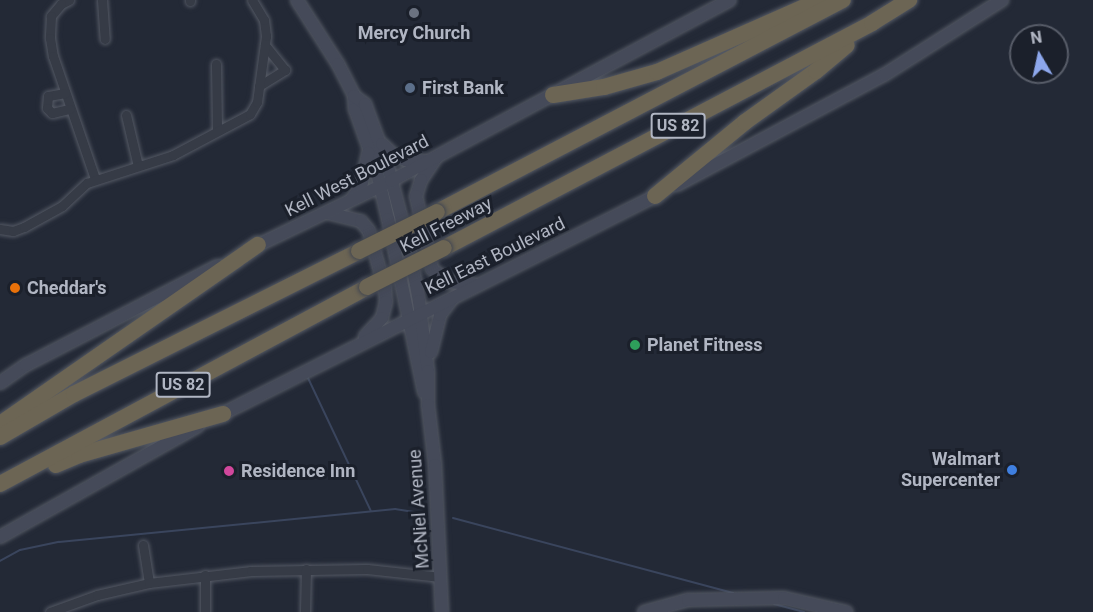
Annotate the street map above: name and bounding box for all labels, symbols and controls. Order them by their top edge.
marker: Mercy Church [407,6,421,20]
place label: Mercy Church [358,22,470,44]
north arrow [1009,24,1069,84]
text: N [1029,27,1043,48]
place label: First Bank [422,77,504,99]
marker: First Bank [403,81,417,95]
road number: US 82 [650,113,706,139]
street label: Kell West Boulevard [282,130,432,222]
street label: Kell Freeway [396,193,496,257]
street label: Kell East Boulevard [421,213,569,299]
place label: Cheddar's [27,277,107,299]
marker: Cheddar's [8,281,22,295]
place label: Planet Fitness [647,334,762,356]
marker: Planet Fitness [628,338,642,352]
road number: US 82 [154,372,212,398]
street label: McNiel Avenue [404,449,434,569]
place label: Walmart Supercenter [901,449,1000,492]
place label: Residence Inn [241,460,355,482]
marker: Walmart Supercenter [1005,463,1019,477]
marker: Residence Inn [222,464,236,478]

